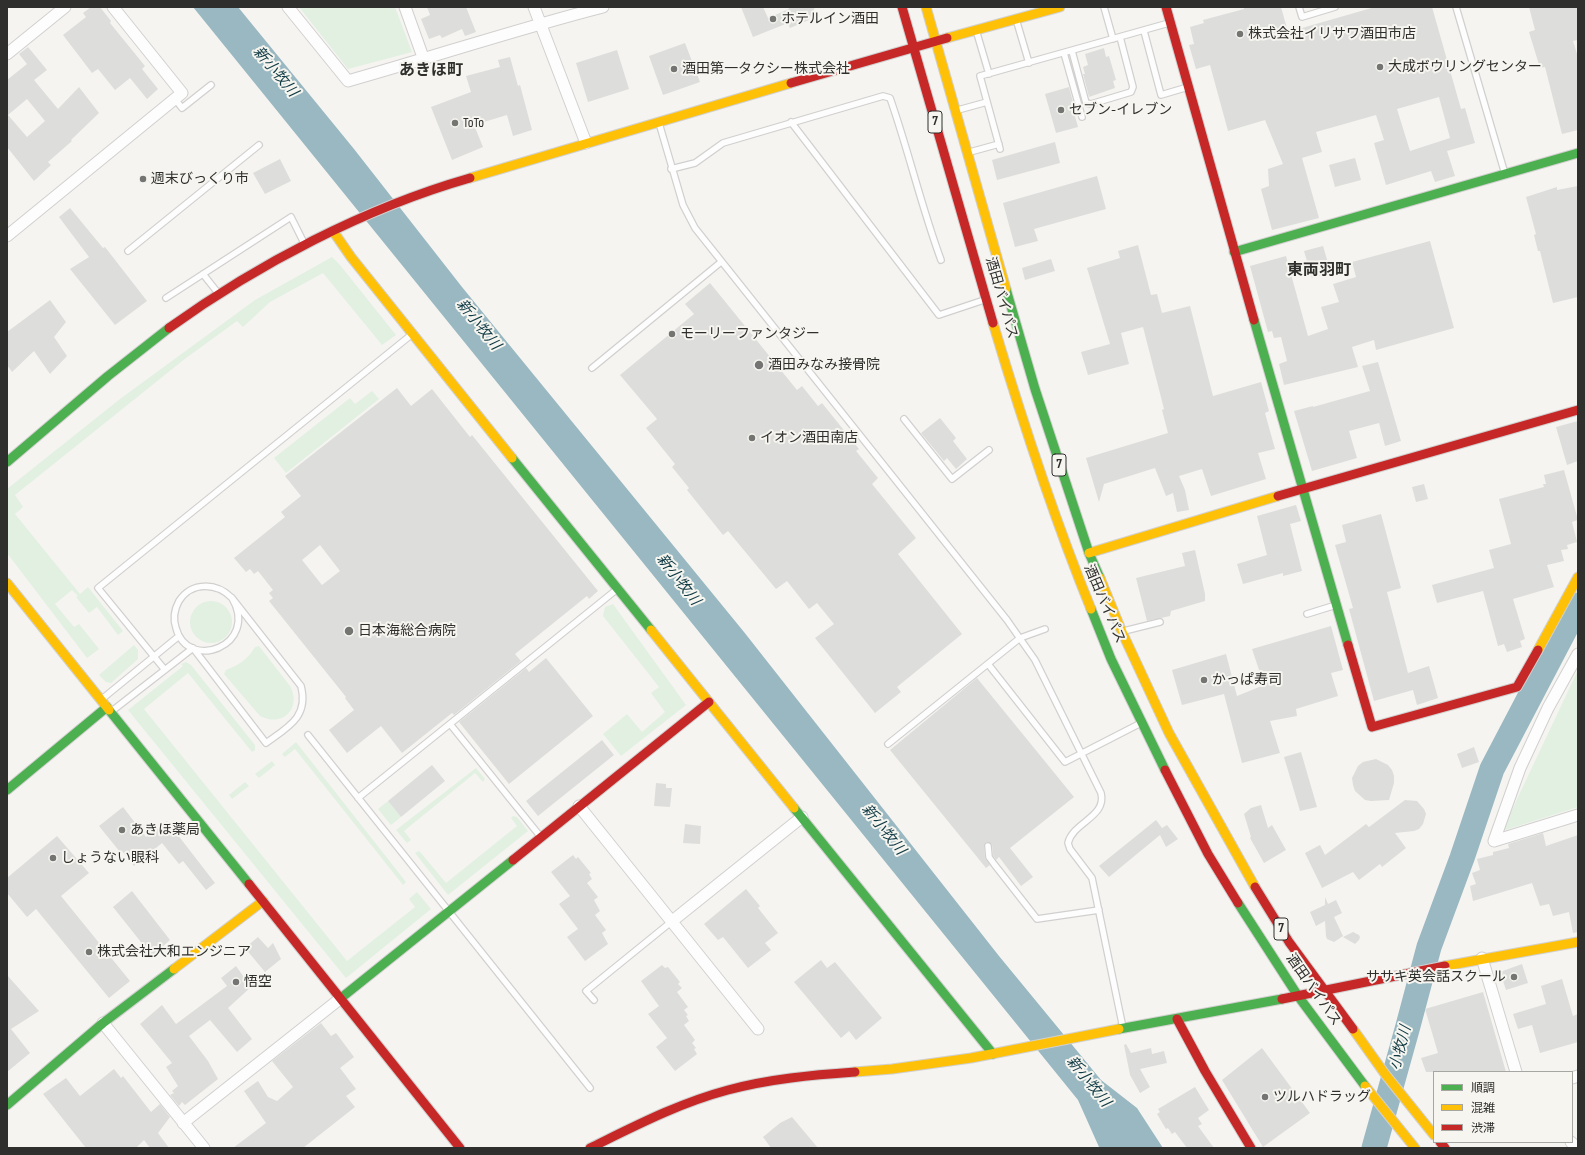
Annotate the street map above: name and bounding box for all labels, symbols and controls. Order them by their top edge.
place label: ホテルイン酒田 [781,11,879,27]
marker: ホテルイン酒田 [768,14,778,24]
place label: 株式会社イリサワ酒田市店 [1248,26,1416,42]
marker: 株式会社イリサワ酒田市店 [1235,29,1245,39]
water label: 新小牧川 [249,43,301,101]
place label: 大成ボウリングセンター [1388,59,1542,75]
district label: あきほ町 [399,61,463,81]
place label: 酒田第一タクシー株式会社 [682,61,850,77]
marker: 大成ボウリングセンター [1375,62,1385,72]
marker: 酒田第一タクシー株式会社 [669,64,679,74]
place label: セブン-イレブン [1069,102,1172,118]
marker: セブン-イレブン [1056,105,1066,115]
road number: 7 [928,111,942,133]
place label: ToTo [463,115,484,131]
marker: ToTo [450,118,460,128]
place label: 週末びっくり市 [151,171,249,187]
marker: 週末びっくり市 [138,174,148,184]
street label: 酒田バイパス [981,255,1021,341]
district label: 東両羽町 [1287,261,1351,281]
water label: 新小牧川 [452,296,504,354]
place label: モーリーファンタジー [680,326,820,342]
marker: モーリーファンタジー [667,329,677,339]
place label: 酒田みなみ接骨院 [768,357,880,373]
marker: 酒田みなみ接骨院 [753,359,765,371]
place label: イオン酒田南店 [760,430,858,446]
marker: イオン酒田南店 [747,433,757,443]
road number: 7 [1052,454,1066,476]
water label: 新小牧川 [652,551,704,609]
street label: 酒田バイパス [1080,562,1128,646]
place label: 日本海総合病院 [358,623,456,639]
marker: 日本海総合病院 [343,625,355,637]
place label: かっぱ寿司 [1212,672,1282,688]
marker: かっぱ寿司 [1199,675,1209,685]
water label: 新小牧川 [857,801,909,859]
place label: あきほ薬局 [130,822,200,838]
marker: あきほ薬局 [117,825,127,835]
place label: しょうない眼科 [61,850,159,866]
marker: しょうない眼科 [48,853,58,863]
road number: 7 [1274,918,1288,940]
place label: 株式会社大和エンジニア [97,944,251,960]
marker: 株式会社大和エンジニア [84,947,94,957]
street label: 酒田バイパス [1282,951,1344,1029]
place label: ササキ英会話スクール [1366,969,1506,985]
marker: ササキ英会話スクール [1509,972,1519,982]
place label: 悟空 [244,974,272,990]
marker: 悟空 [231,977,241,987]
water label: 小牧川 [1386,1024,1416,1072]
water label: 新小牧川 [1062,1053,1114,1111]
legend [1433,1071,1573,1143]
text: 順調 [1471,1081,1495,1096]
place label: ツルハドラッグ [1273,1089,1371,1105]
marker: ツルハドラッグ [1260,1092,1270,1102]
text: 混雑 [1471,1101,1495,1116]
text: 渋滞 [1471,1121,1495,1136]

